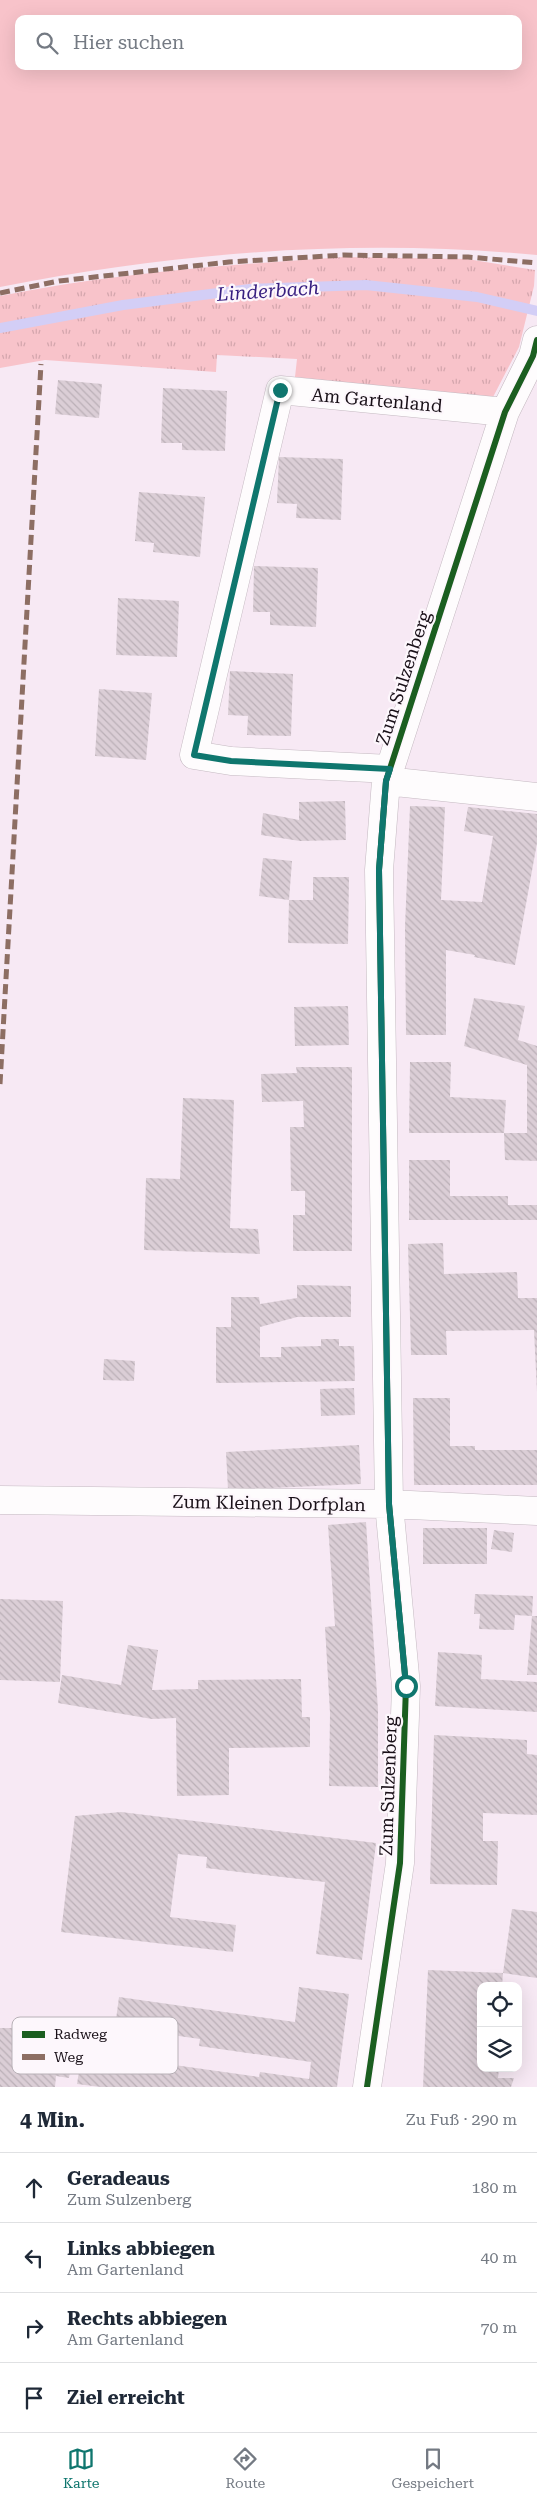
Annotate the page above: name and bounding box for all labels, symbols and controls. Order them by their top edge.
search box [15,15,522,70]
icon: search [33,29,61,57]
text: Hier suchen [73,31,184,54]
water label: Linderbach [215,276,320,306]
route end [269,379,292,402]
street label: Am Gartenland [311,384,444,416]
street label: Zum Sulzenberg [371,607,435,748]
street label: Zum Kleinen Dorfplan [172,1491,366,1515]
route start [395,1675,418,1698]
street label: Zum Sulzenberg [375,1715,401,1856]
map controls [477,1982,522,2072]
button: locate [477,1982,522,2027]
legend [12,2017,178,2074]
text: Radweg [54,2026,107,2042]
button: layers [477,2027,522,2072]
text: Weg [54,2049,83,2065]
text: 4 Min. [20,2108,85,2132]
text: Zu Fuß · 290 m [406,2110,517,2129]
text: Geradeaus [67,2167,170,2190]
icon: ahead [20,2174,48,2202]
text: 180 m [471,2178,517,2197]
text: Zum Sulzenberg [67,2190,191,2209]
text: Links abbiegen [67,2237,215,2260]
icon: left [20,2244,48,2272]
text: 40 m [480,2248,517,2267]
text: Am Gartenland [67,2260,184,2279]
text: Rechts abbiegen [67,2307,227,2330]
icon: right [20,2314,48,2342]
text: 70 m [480,2318,517,2337]
text: Am Gartenland [67,2330,184,2349]
icon: arrive [20,2384,48,2412]
text: Ziel erreicht [67,2386,185,2409]
tab: Karte [63,2445,99,2491]
tab: Route [226,2445,265,2491]
tab: Gespeichert [391,2445,474,2491]

